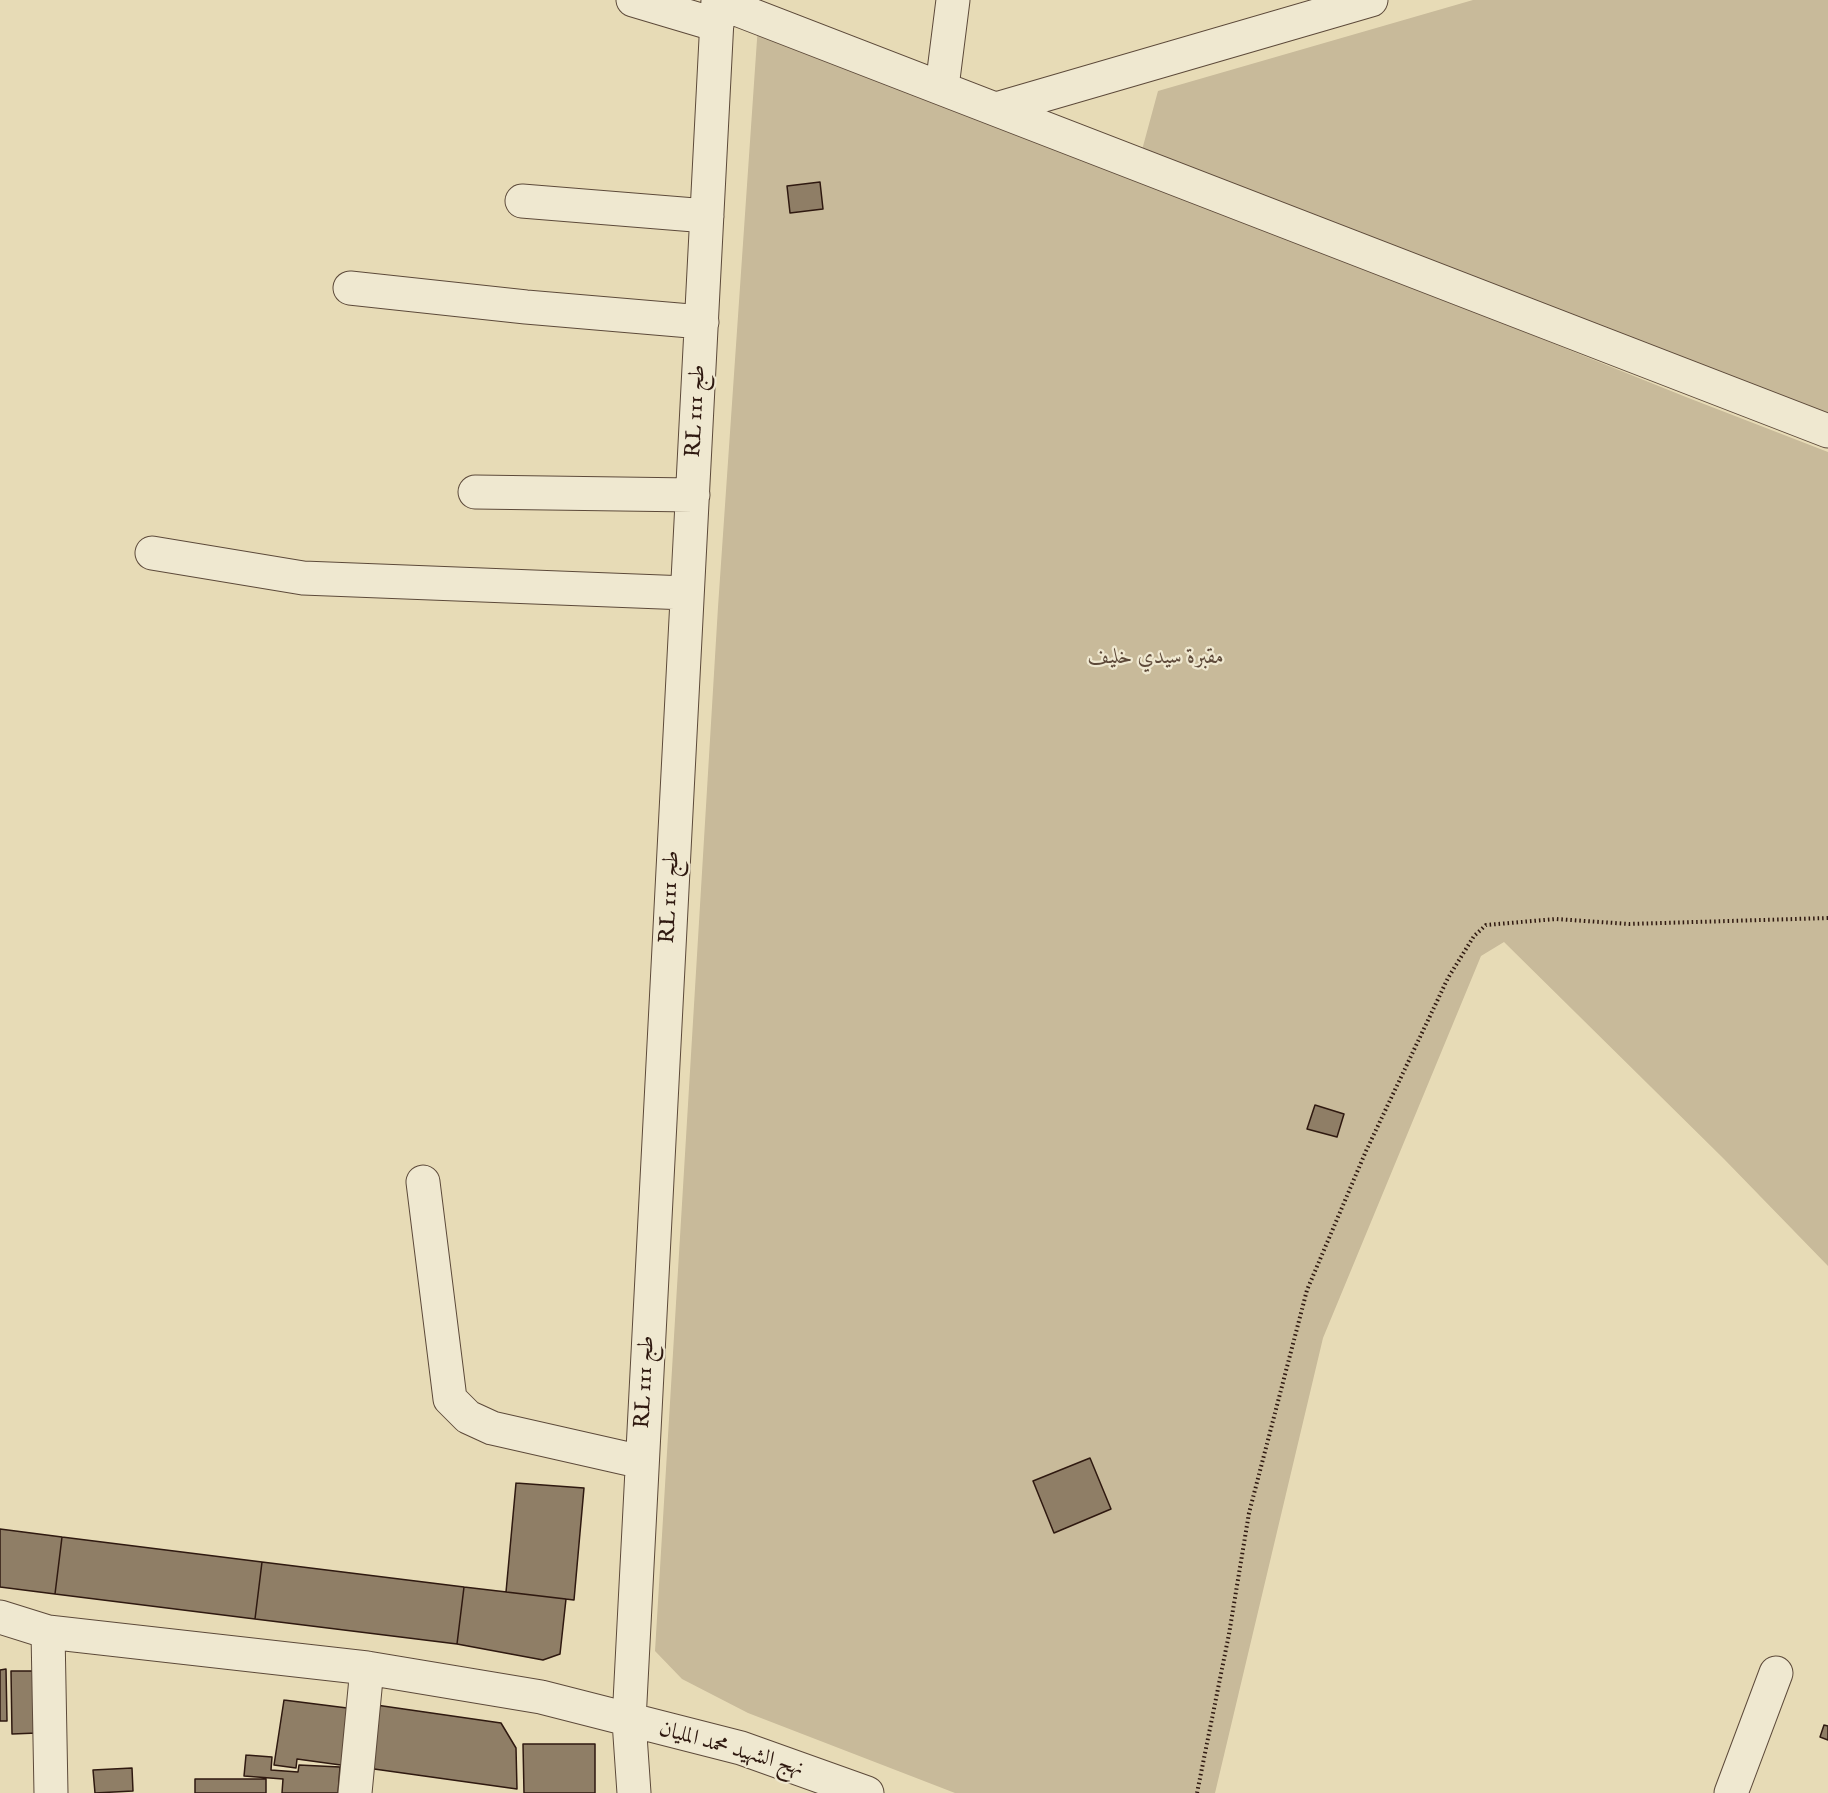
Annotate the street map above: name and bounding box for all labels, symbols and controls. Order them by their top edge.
street label: RL طج 111 [681,364,713,458]
park label: مقبرة سيدي خليف [1088,645,1224,671]
street label: RL طج 111 [655,850,687,944]
street label: RL طج 111 [630,1335,662,1429]
street label: نهج الشهيد محمد المليان [656,1717,806,1783]

